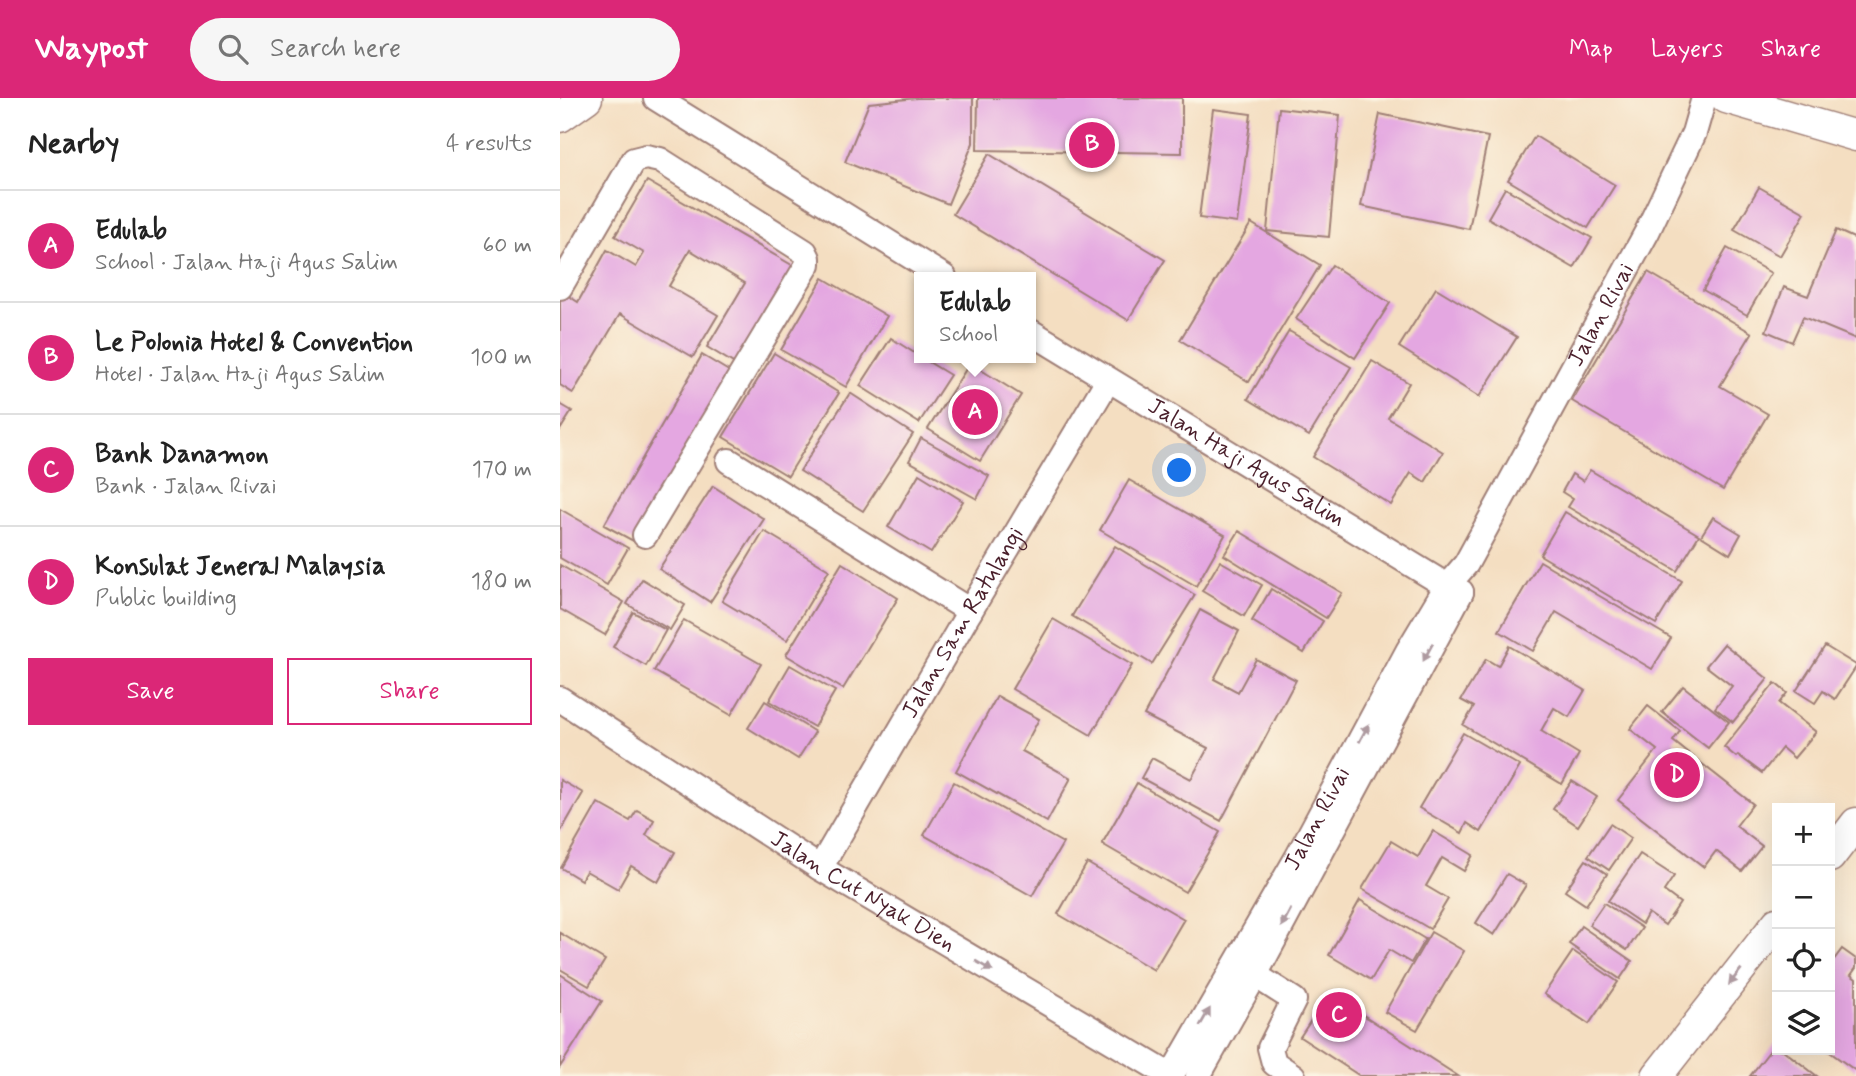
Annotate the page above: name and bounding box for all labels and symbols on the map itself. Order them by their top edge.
pin: B [1069,119,1115,171]
street label: Jalan Rivai [1561,258,1642,372]
pin: A [952,386,998,438]
street label: Jalan Haji Agus Salim [1142,392,1350,535]
your location [1162,453,1196,487]
street label: Jalan Sam Ratulangi [896,522,1032,724]
one-way arrow [1423,643,1435,663]
one-way arrow [1358,723,1370,743]
pin: D [1654,749,1700,801]
street label: Jalan Rivai [1278,762,1358,876]
street label: Jalan Cut Nyak Dien [764,825,961,960]
one-way arrow [1280,908,1292,927]
one-way arrow [974,960,993,972]
one-way arrow [1728,968,1743,986]
pin: C [1316,989,1362,1041]
one-way arrow [1199,1007,1211,1027]

